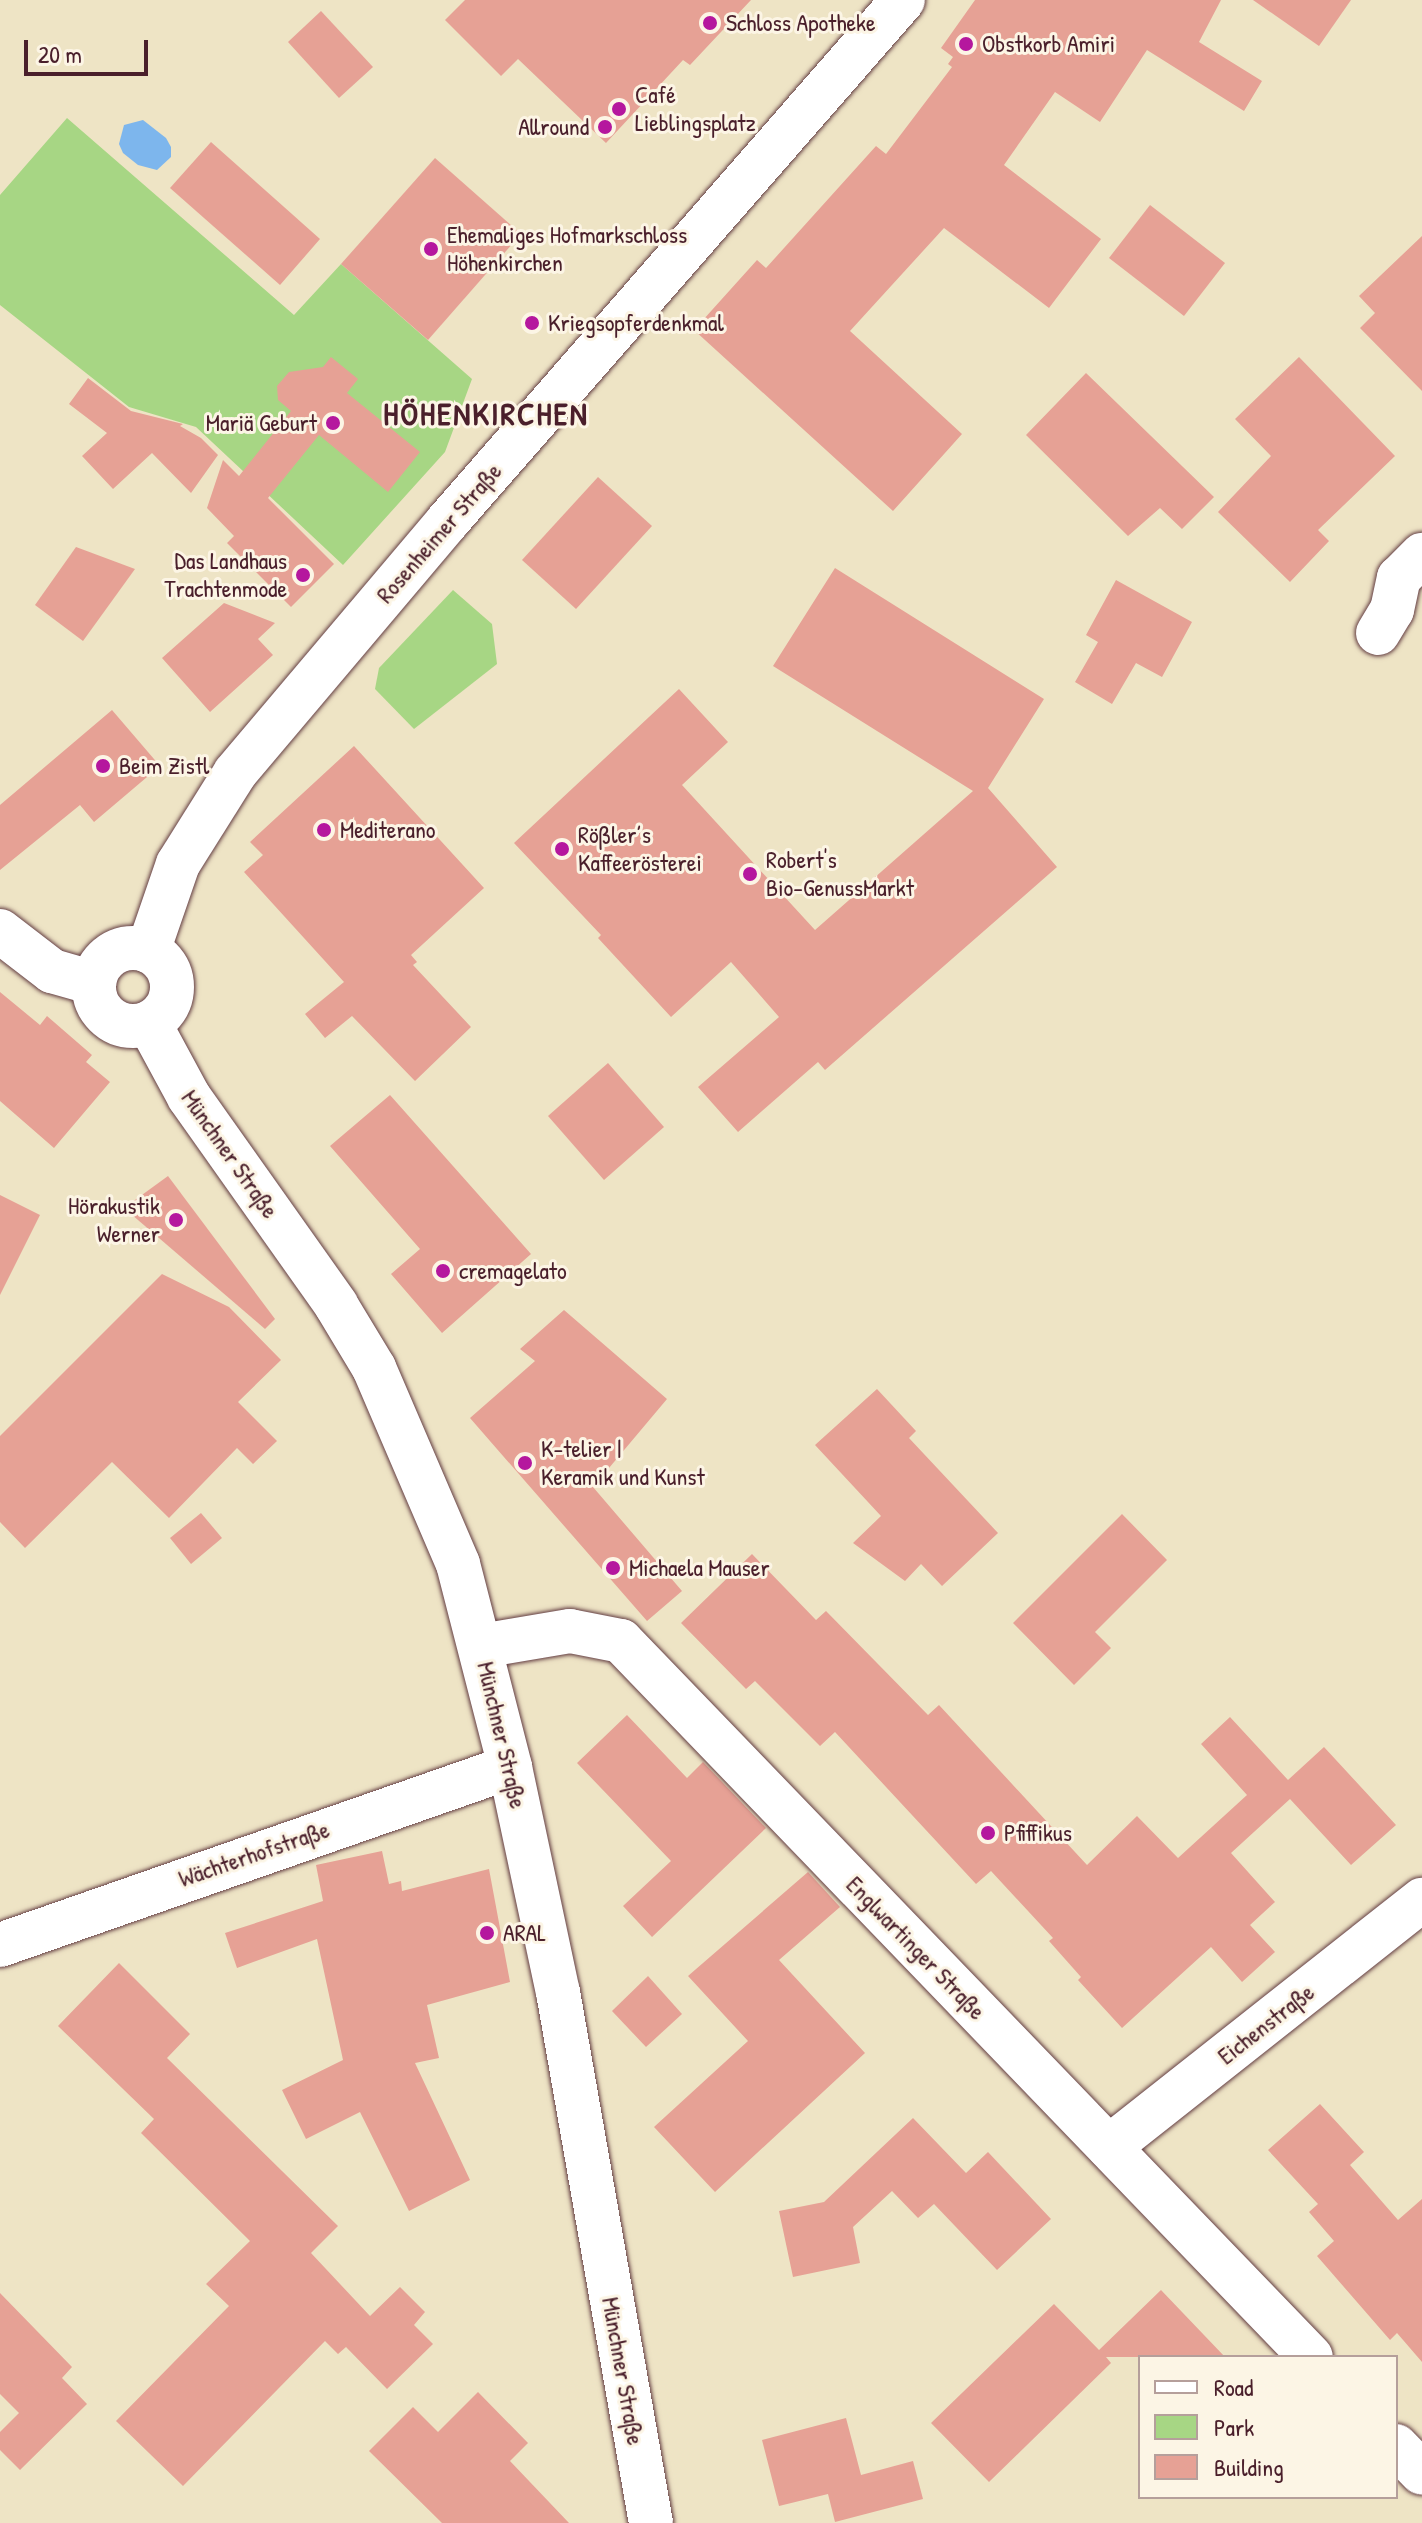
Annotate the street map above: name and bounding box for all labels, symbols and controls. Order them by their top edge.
place label: Schloss Apotheke [726,9,876,37]
marker: Schloss Apotheke [701,14,719,32]
scale bar [28,24,152,74]
place label: Obstkorb Amiri [982,30,1115,58]
marker: Obstkorb Amiri [957,35,975,53]
text: 20 m [38,38,82,70]
place label: Café Lieblingsplatz [635,81,756,137]
marker: Café Lieblingsplatz [610,100,628,118]
place label: Allround [518,113,589,141]
marker: Allround [596,118,614,136]
place label: Ehemaliges Hofmarkschloss Höhenkirchen [447,221,687,277]
marker: Ehemaliges Hofmarkschloss Höhenkirchen [422,240,440,258]
place label: Kriegsopferdenkmal [548,309,724,337]
marker: Kriegsopferdenkmal [523,314,541,332]
district label: HÖHENKIRCHEN [383,395,589,433]
place label: Mariä Geburt [206,409,317,437]
marker: Mariä Geburt [324,414,342,432]
street label: Rosenheimer Straße [370,457,508,609]
place label: Das Landhaus Trachtenmode [164,547,287,603]
marker: Das Landhaus Trachtenmode [294,566,312,584]
place label: Beim Zistl [119,752,209,780]
marker: Beim Zistl [94,757,112,775]
place label: Mediterano [340,816,436,844]
marker: Mediterano [315,821,333,839]
place label: Rößler’s Kaffeerösterei [578,821,702,877]
marker: Rößler’s Kaffeerösterei [553,840,571,858]
place label: Robert's Bio-GenussMarkt [766,846,914,902]
marker: Robert's Bio-GenussMarkt [741,865,759,883]
street label: Münchner Straße [175,1085,285,1223]
place label: Hörakustik Werner [68,1192,160,1248]
marker: Hörakustik Werner [167,1211,185,1229]
place label: cremagelato [459,1257,567,1285]
marker: cremagelato [434,1262,452,1280]
place label: K-telier | Keramik und Kunst [541,1435,705,1491]
marker: K-telier | Keramik und Kunst [516,1454,534,1472]
place label: Michaela Mauser [629,1554,770,1582]
marker: Michaela Mauser [604,1559,622,1577]
street label: Münchner Straße [471,1659,533,1811]
street label: Wächterhofstraße [175,1815,333,1893]
place label: Pfiffikus [1004,1819,1072,1847]
marker: Pfiffikus [979,1824,997,1842]
street label: Englwartinger Straße [840,1870,992,2026]
place label: ARAL [503,1919,546,1947]
marker: ARAL [478,1924,496,1942]
street label: Eichenstraße [1212,1978,1320,2070]
street label: Münchner Straße [596,2295,650,2447]
legend [1138,2355,1398,2499]
text: Road [1214,2371,1253,2403]
text: Park [1214,2411,1254,2443]
text: Building [1214,2451,1284,2483]

